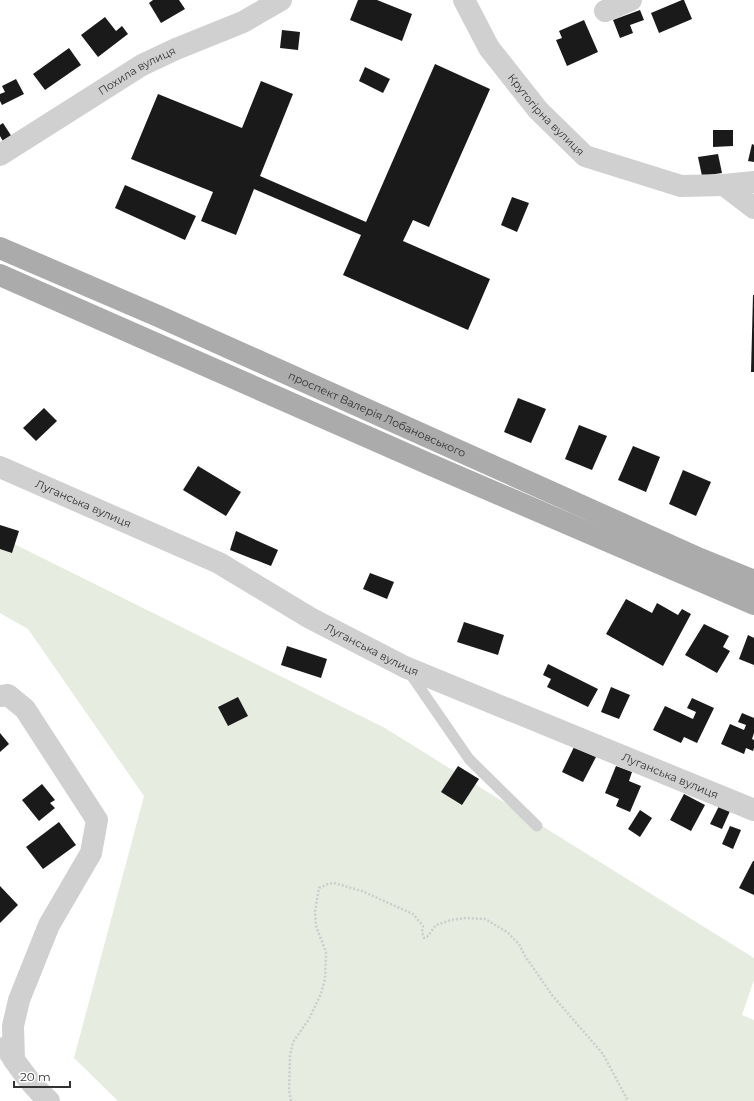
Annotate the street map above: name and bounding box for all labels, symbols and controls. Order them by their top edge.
street label: Похила вулиця [96,43,178,98]
street label: Крутогірна вулиця [505,71,587,159]
street label: проспект Валерія Лобановського [286,368,468,460]
street label: Луганська вулиця [33,476,133,531]
street label: Луганська вулиця [323,620,421,679]
street label: Луганська вулиця [620,750,721,802]
scale bar [14,1063,70,1089]
text: 20 m [20,1069,51,1084]

